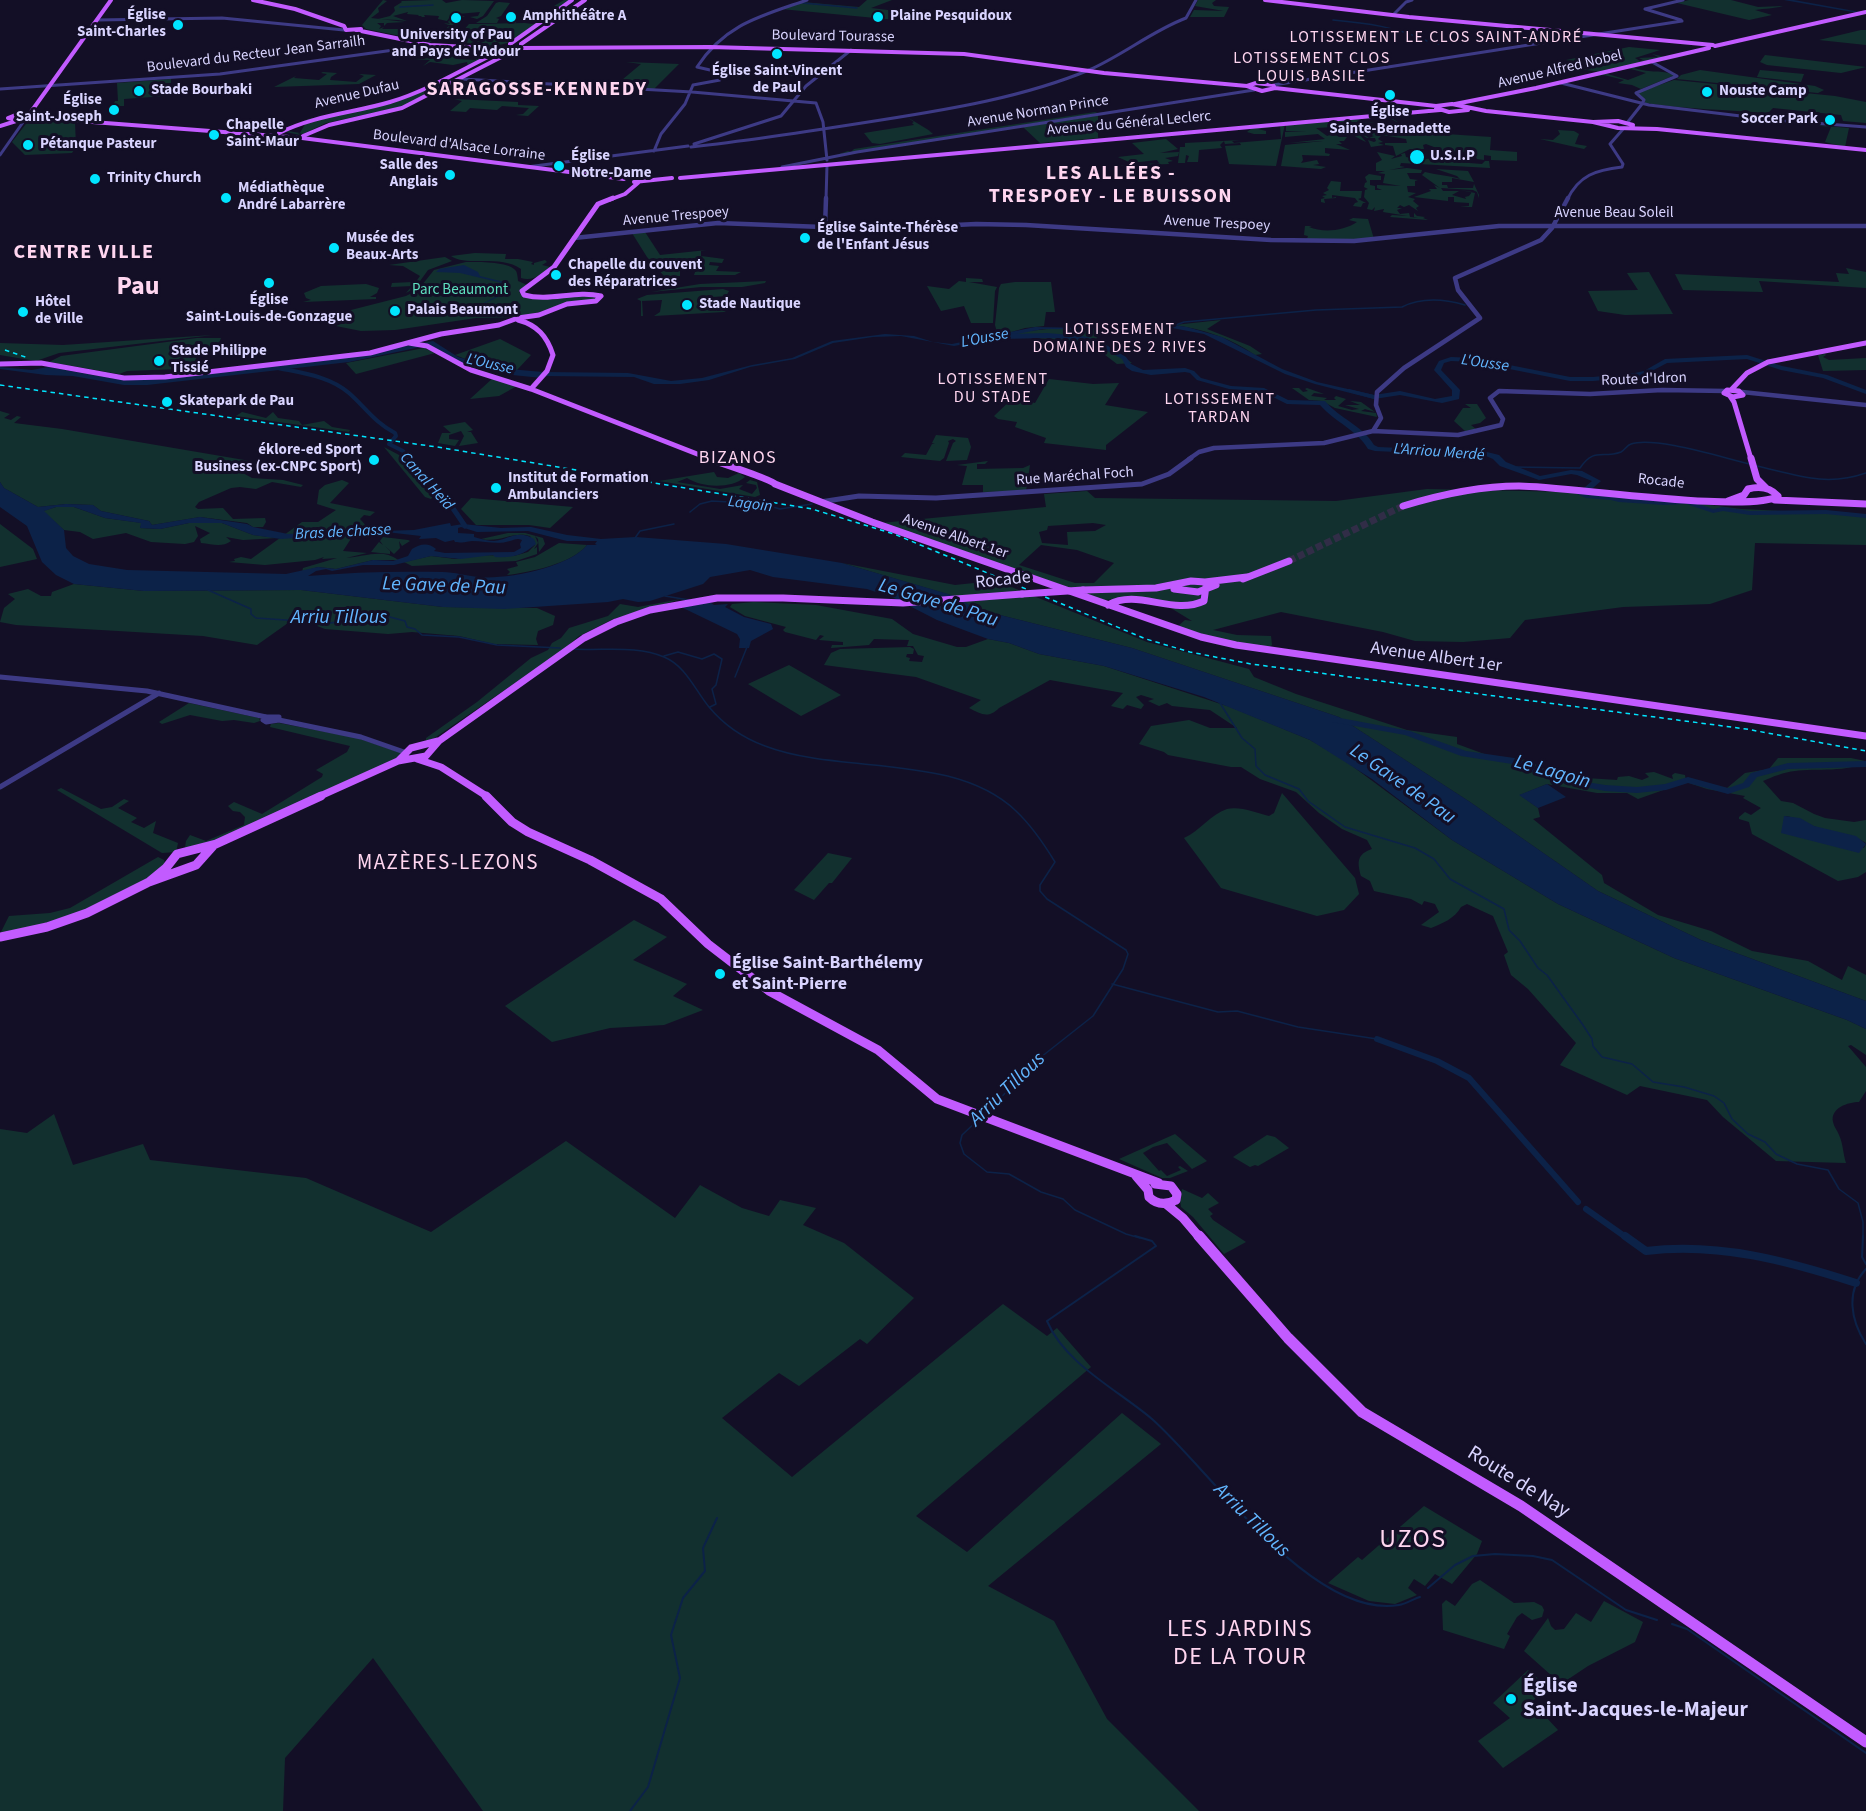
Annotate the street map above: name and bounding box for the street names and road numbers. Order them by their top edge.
street label: Boulevard Tourasse [771,27,895,47]
street label: Boulevard du Recteur Jean Sarrailh [146,33,366,77]
street label: Avenue Alfred Nobel [1496,47,1624,93]
street label: Avenue Dufau [313,77,401,113]
street label: Avenue Norman Prince [966,92,1110,132]
street label: Avenue du Général Leclerc [1046,108,1212,140]
street label: Boulevard d'Alsace Lorraine [372,127,546,165]
street label: Avenue Trespoey [622,203,730,231]
street label: Avenue Beau Soleil [1555,205,1673,223]
street label: Avenue Trespoey [1163,212,1271,236]
street label: Route d'Idron [1601,370,1687,390]
street label: Rue Maréchal Foch [1016,464,1134,490]
street label: Rocade [1637,471,1685,493]
street label: Avenue Albert 1er [900,511,1010,563]
street label: Rocade [974,567,1032,595]
street label: Avenue Albert 1er [1369,638,1503,678]
street label: Route de Nay [1462,1442,1574,1524]

